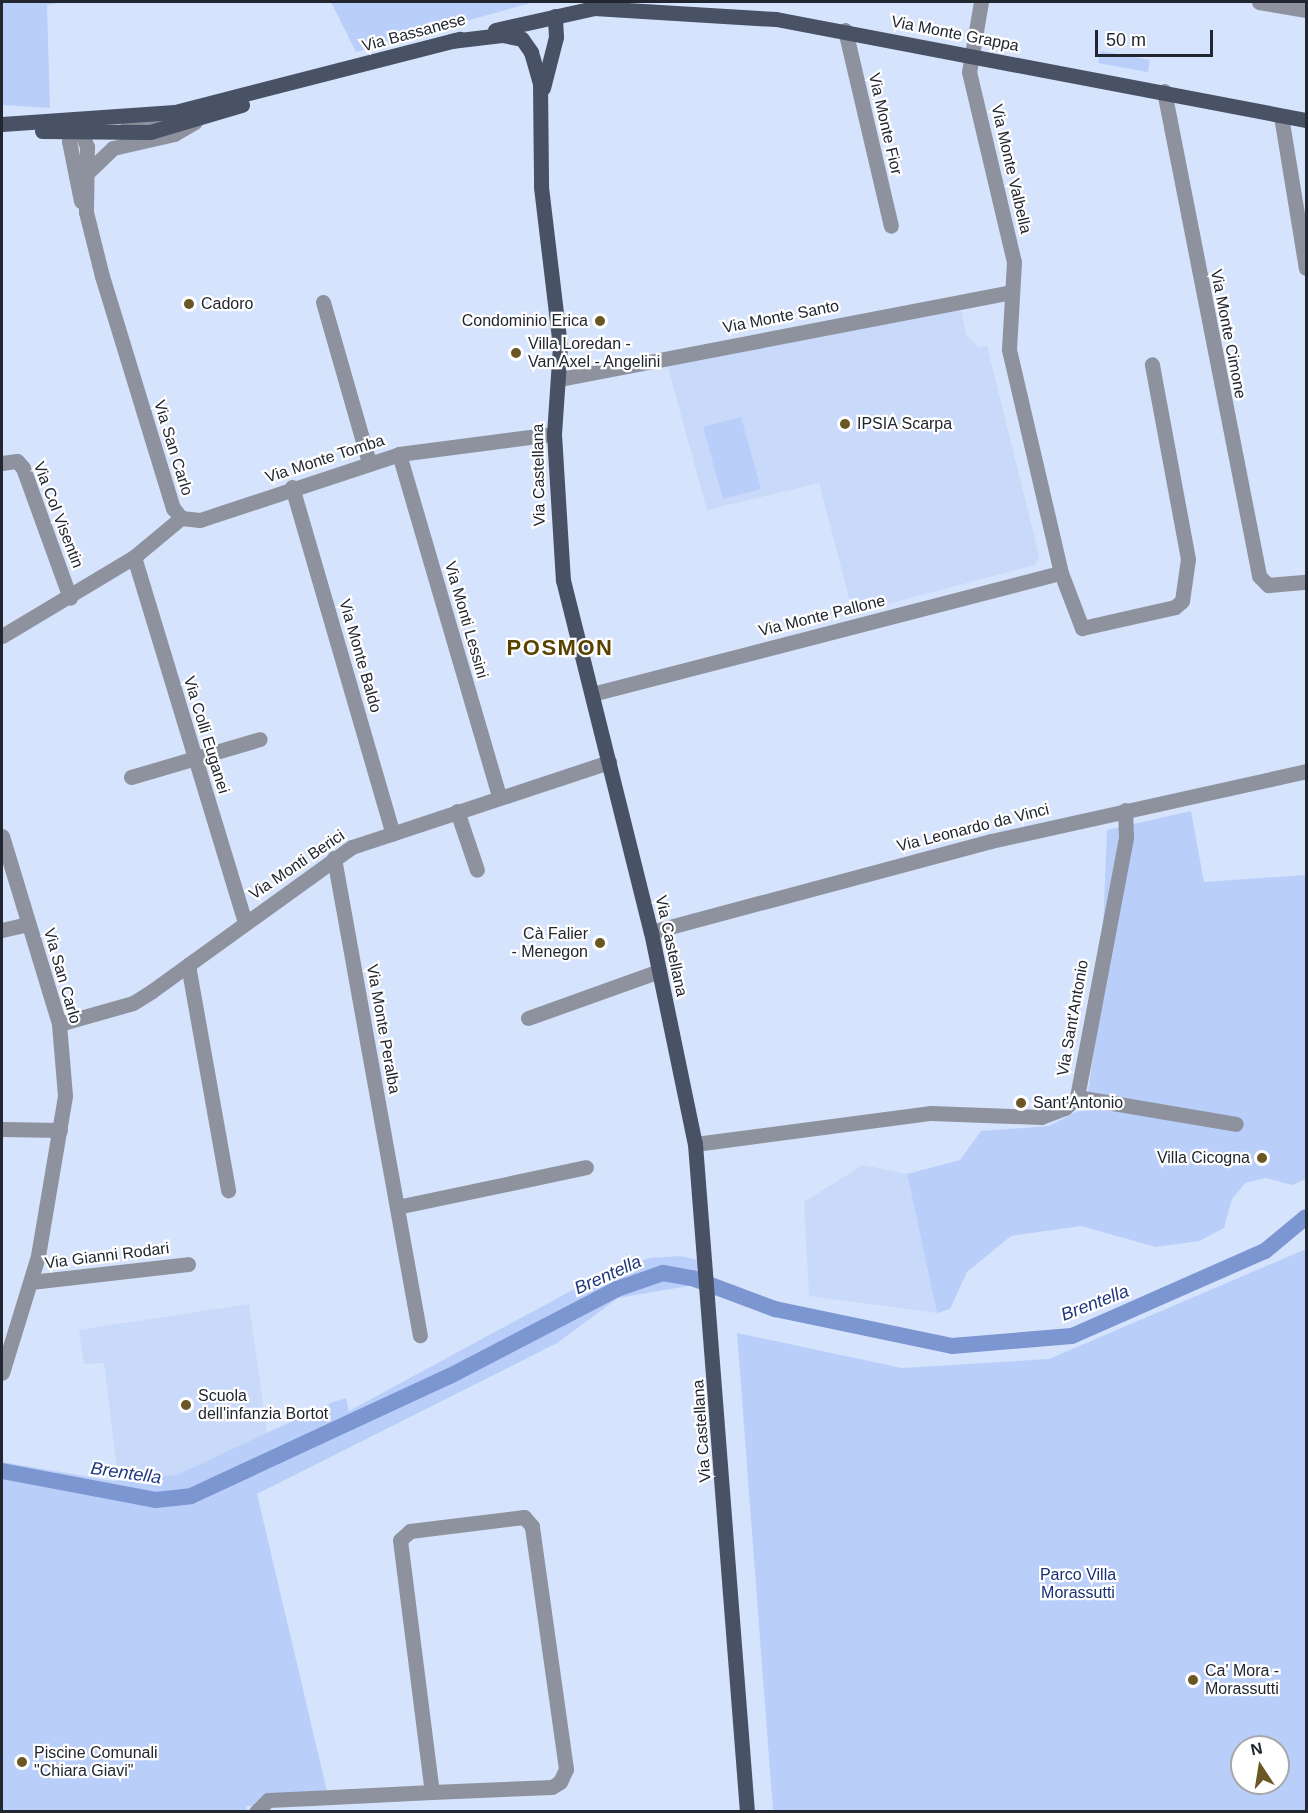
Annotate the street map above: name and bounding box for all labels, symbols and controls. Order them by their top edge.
street label: Via Bassanese [360,10,468,56]
street label: Via Monte Grappa [890,12,1020,56]
scale bar [1098,18,1216,56]
text: 50 m [1106,30,1146,50]
street label: Via Monte Fior [864,71,906,177]
street label: Via Monte Valbella [987,103,1035,235]
street label: Via Monte Cimone [1206,268,1250,400]
place label: Cadoro [201,294,253,314]
street label: Via Monte Santo [721,296,841,338]
marker: Cadoro [182,297,196,311]
place label: Condominio Erica [462,311,588,331]
marker: Condominio Erica [593,314,607,328]
place label: Villa Loredan - Van Axel - Angelini [528,334,662,372]
marker: Villa Loredan - Van Axel - Angelini [509,346,523,360]
street label: Via San Carlo [149,398,197,498]
place label: IPSIA Scarpa [857,414,953,434]
marker: IPSIA Scarpa [838,417,852,431]
street label: Via Castellana [529,423,549,527]
street label: Via Monte Tomba [263,431,387,487]
street label: Via Col Visentin [29,459,87,571]
street label: Via Monti Lessini [440,559,492,681]
street label: Via Monte Pallone [757,591,887,641]
street label: Via Monte Baldo [335,597,385,715]
district label: POSMON [507,635,613,661]
street label: Via Colli Euganei [179,674,233,796]
street label: Via Leonardo da Vinci [895,800,1051,856]
street label: Via Monti Berici [246,826,348,904]
street label: Via Castellana [651,894,691,998]
place label: Cà Falier - Menegon [512,924,588,962]
street label: Via San Carlo [39,926,85,1026]
marker: Cà Falier - Menegon [593,936,607,950]
street label: Via Sant'Antonio [1053,958,1093,1078]
street label: Via Monte Peralba [362,963,404,1095]
place label: Sant'Antonio [1033,1093,1123,1113]
marker: Sant'Antonio [1014,1096,1028,1110]
place label: Villa Cicogna [1157,1148,1250,1168]
marker: Villa Cicogna [1255,1151,1269,1165]
street label: Via Gianni Rodari [44,1239,170,1273]
water label: Brentella [571,1251,645,1299]
water label: Brentella [1058,1280,1132,1326]
street label: Via Castellana [689,1379,715,1483]
place label: Scuola dell'infanzia Bortot [198,1386,328,1424]
marker: Scuola dell'infanzia Bortot [179,1398,193,1412]
water label: Brentella [89,1457,163,1489]
park label: Parco Villa Morassutti [1040,1565,1116,1603]
place label: Ca' Mora - Morassutti [1205,1661,1279,1699]
marker: Ca' Mora - Morassutti [1186,1673,1200,1687]
north arrow [1230,1735,1290,1795]
text: N [1249,1739,1264,1758]
place label: Piscine Comunali "Chiara Giavi" [34,1743,158,1781]
marker: Piscine Comunali "Chiara Giavi" [15,1755,29,1769]

